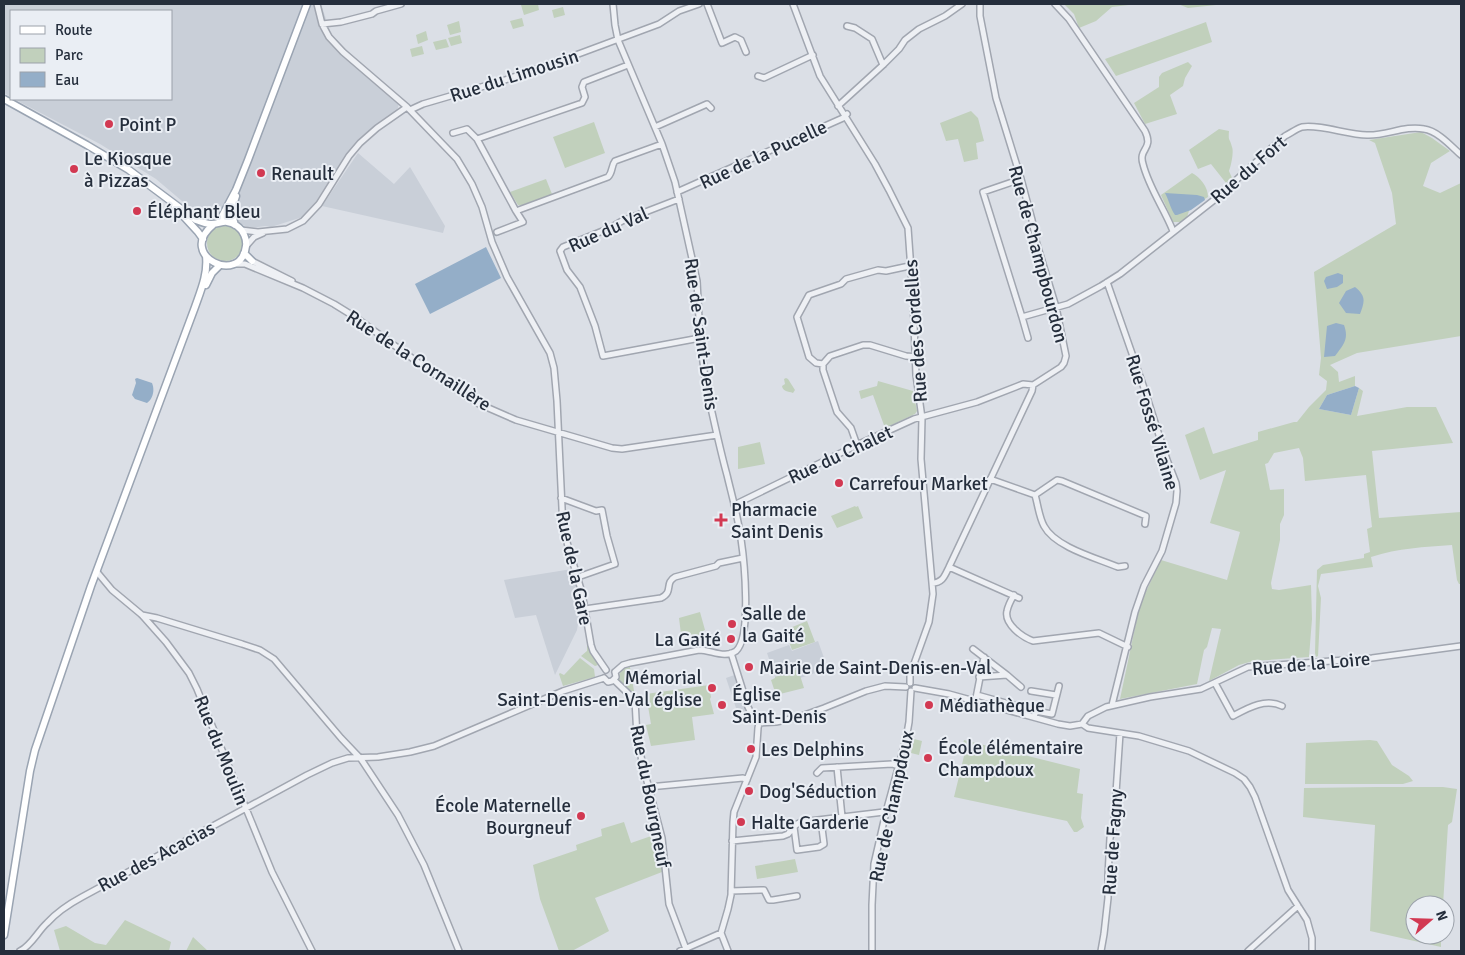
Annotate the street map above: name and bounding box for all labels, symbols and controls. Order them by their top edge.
legend [10,10,172,100]
text: Route [55,21,92,39]
street label: Rue du Limousin [447,44,582,108]
text: Parc [55,46,83,64]
text: Eau [55,71,79,89]
place label: Point P [119,113,176,137]
street label: Rue de la Pucelle [696,115,831,195]
marker: Point P [103,118,115,130]
street label: Rue du Fort [1206,130,1292,209]
place label: Le Kiosque à Pizzas [84,147,172,193]
place label: Renault [271,162,334,186]
marker: Le Kiosque à Pizzas [68,163,80,175]
street label: Rue de Champbourdon [1003,163,1073,346]
marker: Renault [255,167,267,179]
place label: Éléphant Bleu [147,200,261,224]
street label: Rue du Val [565,202,652,258]
marker: Éléphant Bleu [131,205,143,217]
street label: Rue de Saint-Denis [678,256,724,412]
street label: Rue des Cordelles [899,259,933,403]
street label: Rue de la Cornaillère [341,305,495,417]
street label: Rue Fossé Vilaine [1120,351,1184,493]
street label: Rue du Chalet [784,420,897,490]
place label: Carrefour Market [849,472,988,496]
marker: Carrefour Market [833,477,845,489]
place label: Pharmacie Saint Denis [731,498,823,544]
street label: Rue de la Gare [550,509,598,628]
marker: Pharmacie Saint Denis [715,514,727,526]
place label: Salle de la Gaité [742,602,806,648]
marker: Salle de la Gaité [726,618,738,630]
place label: La Gaité [655,628,721,652]
marker: La Gaité [725,633,737,645]
street label: Rue de la Loire [1251,647,1371,681]
place label: Mairie de Saint-Denis-en-Val [759,656,992,680]
marker: Mairie de Saint-Denis-en-Val [743,661,755,673]
place label: Mémorial Saint-Denis-en-Val église [497,666,702,712]
marker: Mémorial Saint-Denis-en-Val église [706,682,718,694]
place label: Église Saint-Denis [732,683,827,729]
street label: Rue du Moulin [188,692,254,809]
place label: Médiathèque [939,694,1045,718]
marker: Église Saint-Denis [716,699,728,711]
marker: Médiathèque [923,699,935,711]
street label: Rue du Bourgneuf [624,723,676,871]
street label: Rue de Champdoux [864,728,920,884]
place label: École élémentaire Champdoux [938,736,1083,782]
place label: Les Delphins [761,738,864,762]
marker: Les Delphins [745,743,757,755]
marker: École élémentaire Champdoux [922,752,934,764]
place label: Dog'Séduction [759,780,877,804]
marker: Dog'Séduction [743,785,755,797]
street label: Rue de Fagny [1097,788,1129,896]
place label: École Maternelle Bourgneuf [435,794,573,840]
marker: École Maternelle Bourgneuf [575,810,587,822]
place label: Halte Garderie [751,811,869,835]
street label: Rue des Acacias [94,816,219,898]
marker: Halte Garderie [735,816,747,828]
north arrow [1405,895,1455,945]
text: N [1432,908,1451,923]

